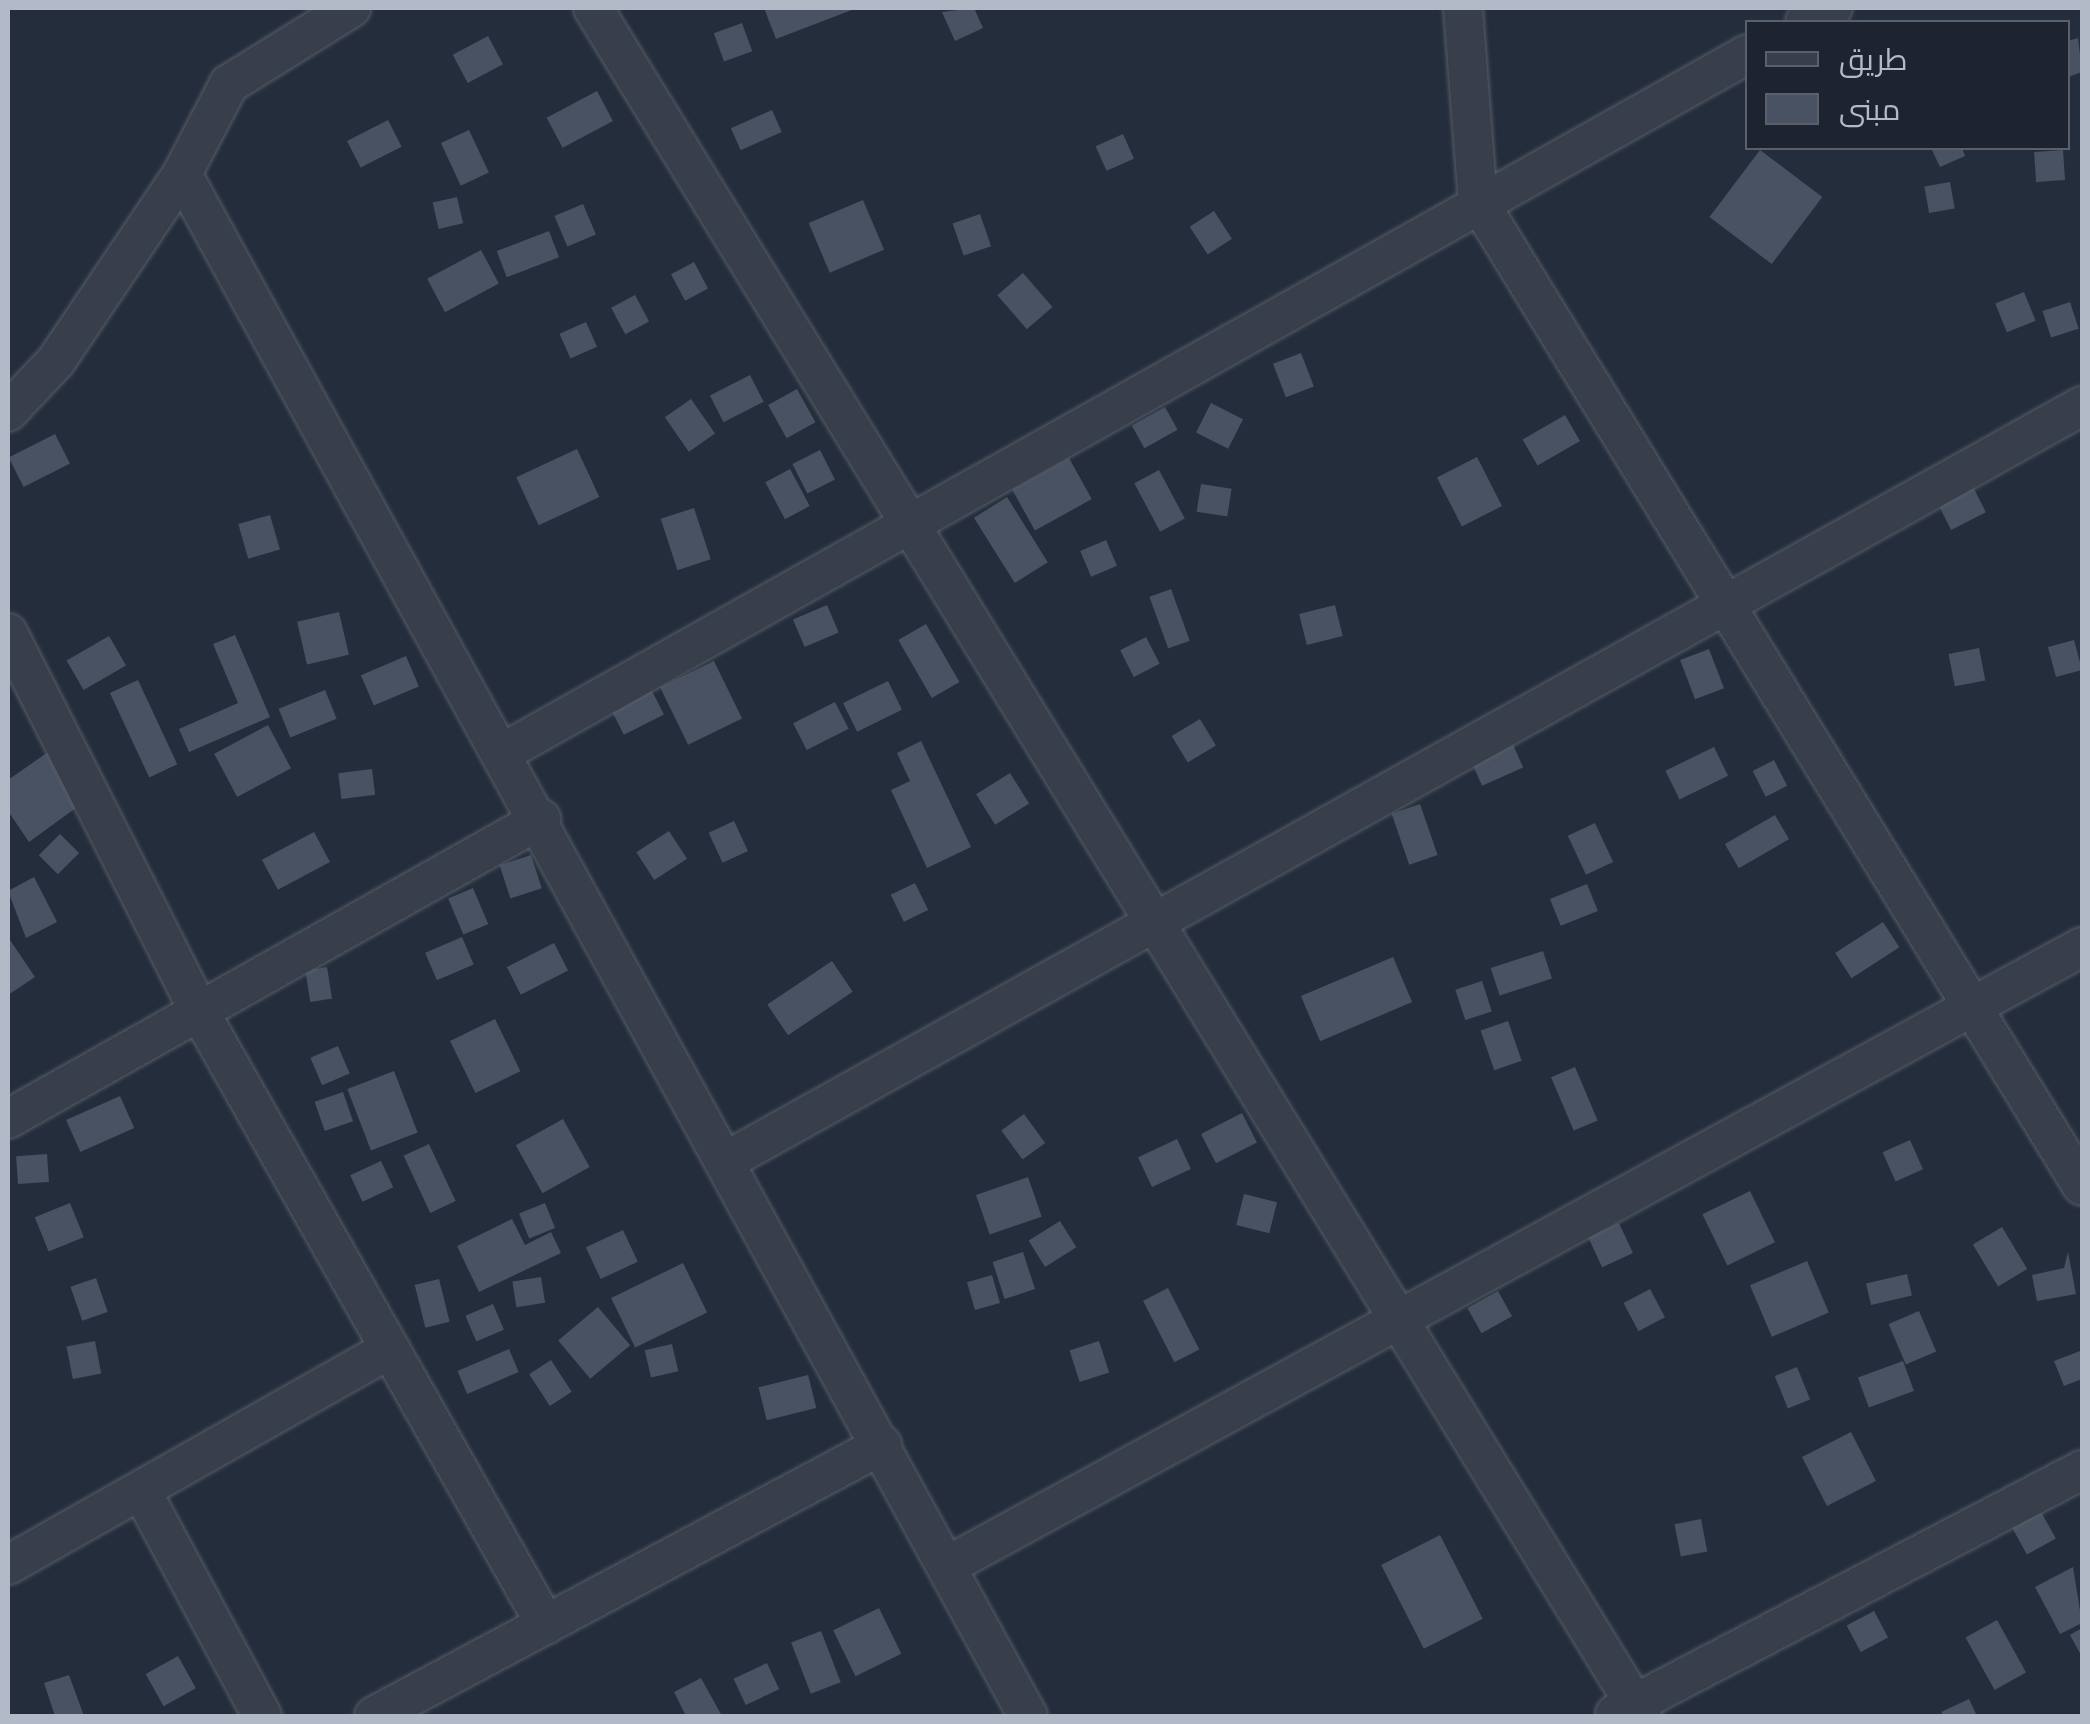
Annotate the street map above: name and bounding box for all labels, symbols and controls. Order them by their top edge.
legend [1745,20,2070,150]
text: طريق [1839,46,1908,76]
text: مبنى [1839,96,1900,126]

